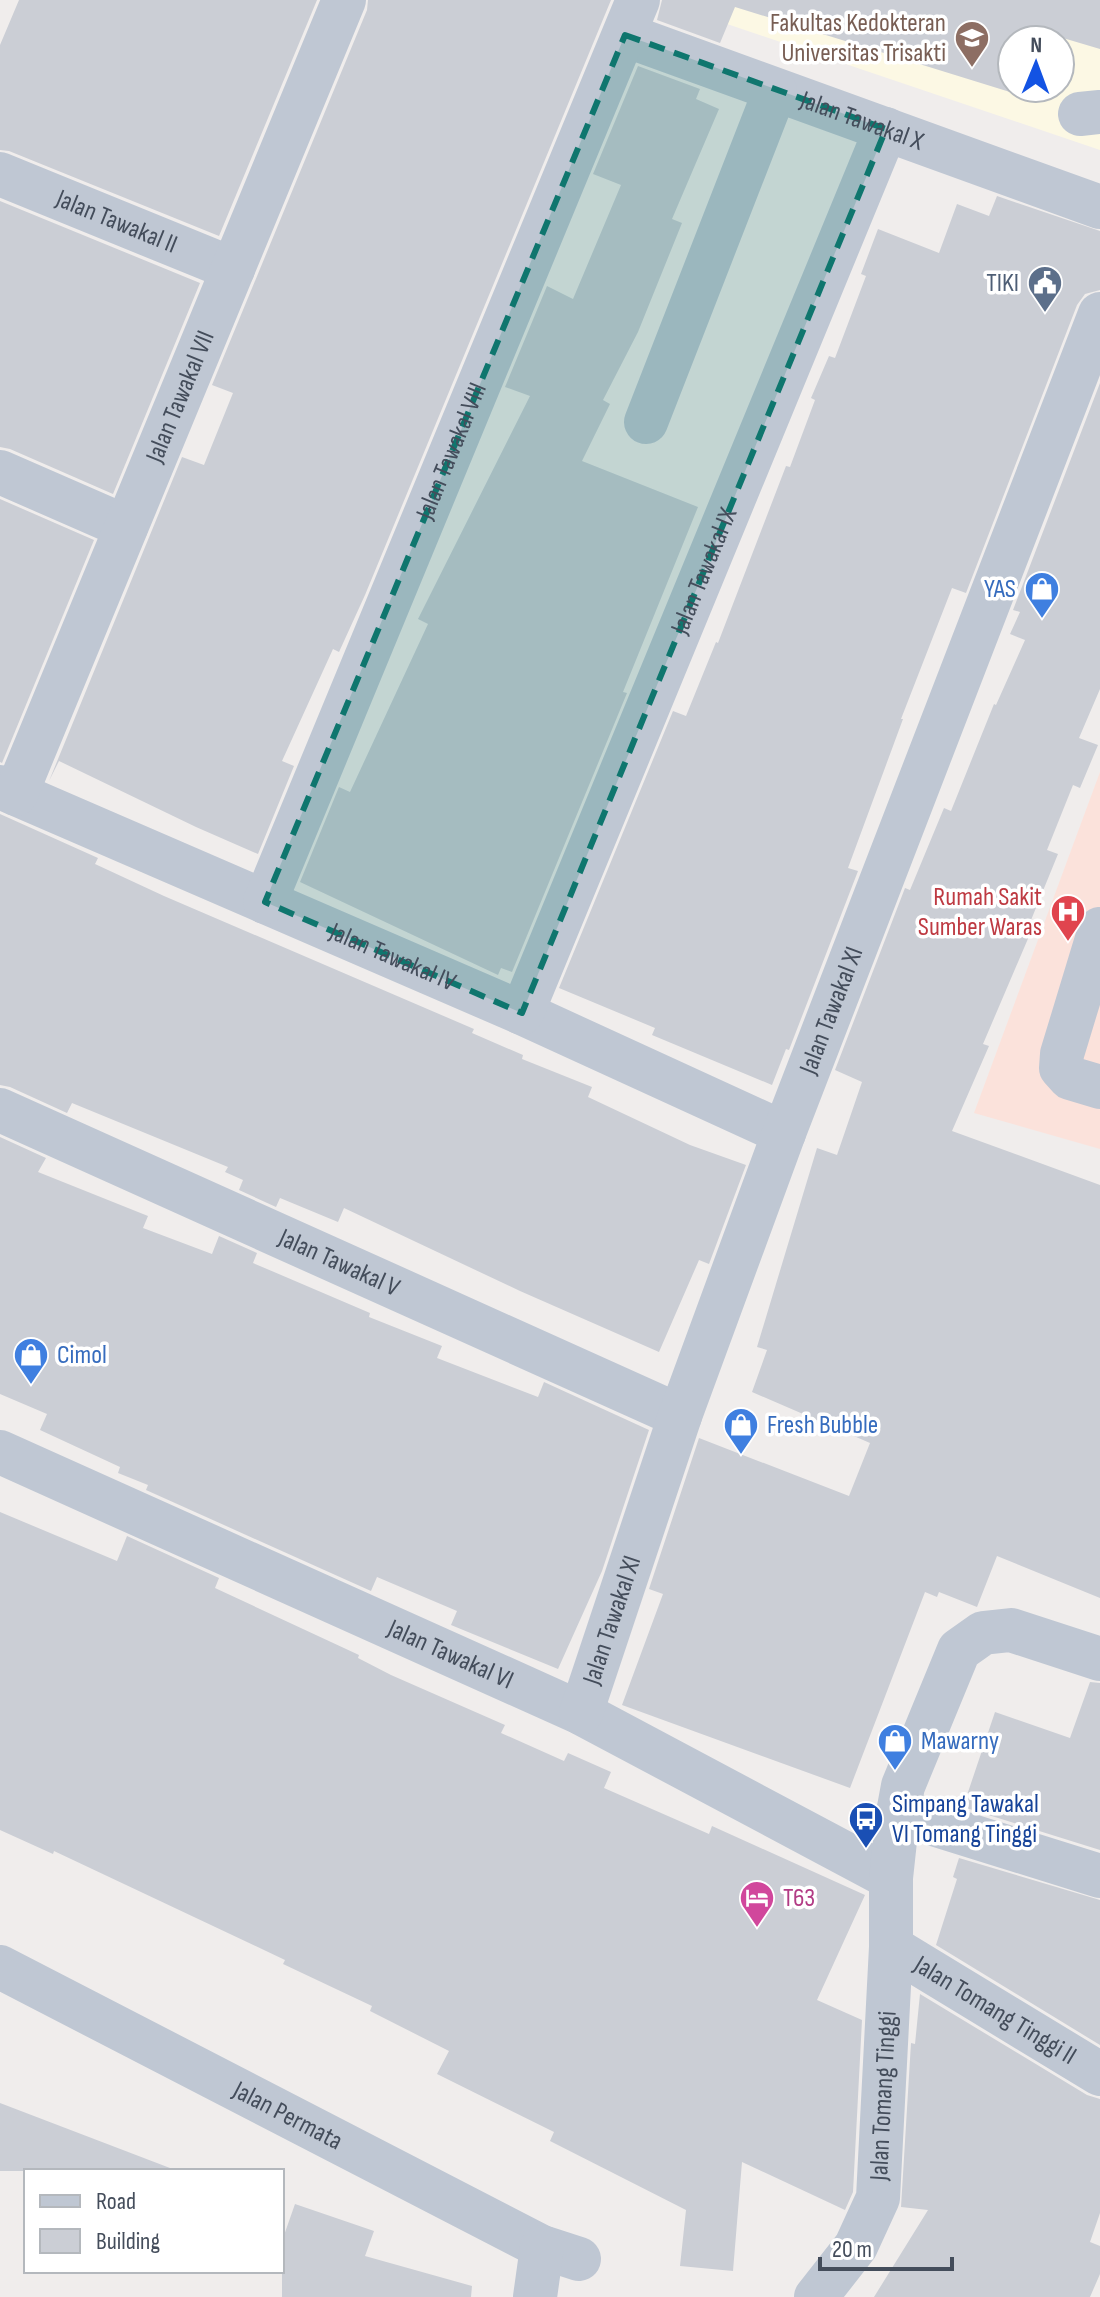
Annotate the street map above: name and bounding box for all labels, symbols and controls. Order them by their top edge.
place label: Fakultas Kedokteran Universitas Trisakti [770,8,946,69]
school or university icon: Fakultas Kedokteran Universitas Trisakti [953,19,991,69]
north arrow [996,24,1076,104]
text: N [1030,32,1042,59]
street label: Jalan Tawakal X [795,84,928,157]
street label: Jalan Tawakal II [51,183,182,260]
public building icon: TIKI [1026,264,1064,314]
place label: TIKI [986,268,1019,299]
street label: Jalan Tawakal VII [139,326,221,468]
street label: Jalan Tawakal VIII [409,378,494,525]
street label: Jalan Tawakal IX [664,503,744,640]
shop icon: YAS [1023,570,1061,620]
place label: YAS [984,574,1016,605]
place label: Rumah Sakit Sumber Waras [918,882,1042,943]
hospital icon: Rumah Sakit Sumber Waras [1049,893,1087,943]
street label: Jalan Tawakal IV [324,916,461,998]
street label: Jalan Tawakal XI [792,942,870,1079]
street label: Jalan Tawakal V [273,1222,405,1303]
shop icon: Cimol [12,1336,50,1386]
place label: Cimol [57,1340,107,1371]
shop icon: Fresh Bubble [722,1406,760,1456]
place label: Fresh Bubble [767,1410,878,1441]
street label: Jalan Tawakal XI [576,1552,648,1689]
street label: Jalan Tawakal VI [382,1612,518,1696]
shop icon: Mawarny [876,1722,914,1772]
place label: Mawarny [921,1726,999,1757]
place label: Simpang Tawakal VI Tomang Tinggi [892,1789,1039,1850]
bus stop icon: Simpang Tawakal VI Tomang Tinggi [847,1800,885,1850]
hotel icon: T63 [738,1879,776,1929]
place label: T63 [783,1883,815,1914]
street label: Jalan Tomang Tinggi II [908,1949,1082,2071]
street label: Jalan Tomang Tinggi [863,2010,903,2182]
street label: Jalan Permata [227,2074,348,2157]
legend [24,2169,284,2273]
text: Road [96,2187,136,2216]
scale bar [820,2221,952,2271]
text: Building [96,2227,160,2256]
text: 20 m [832,2235,872,2264]

